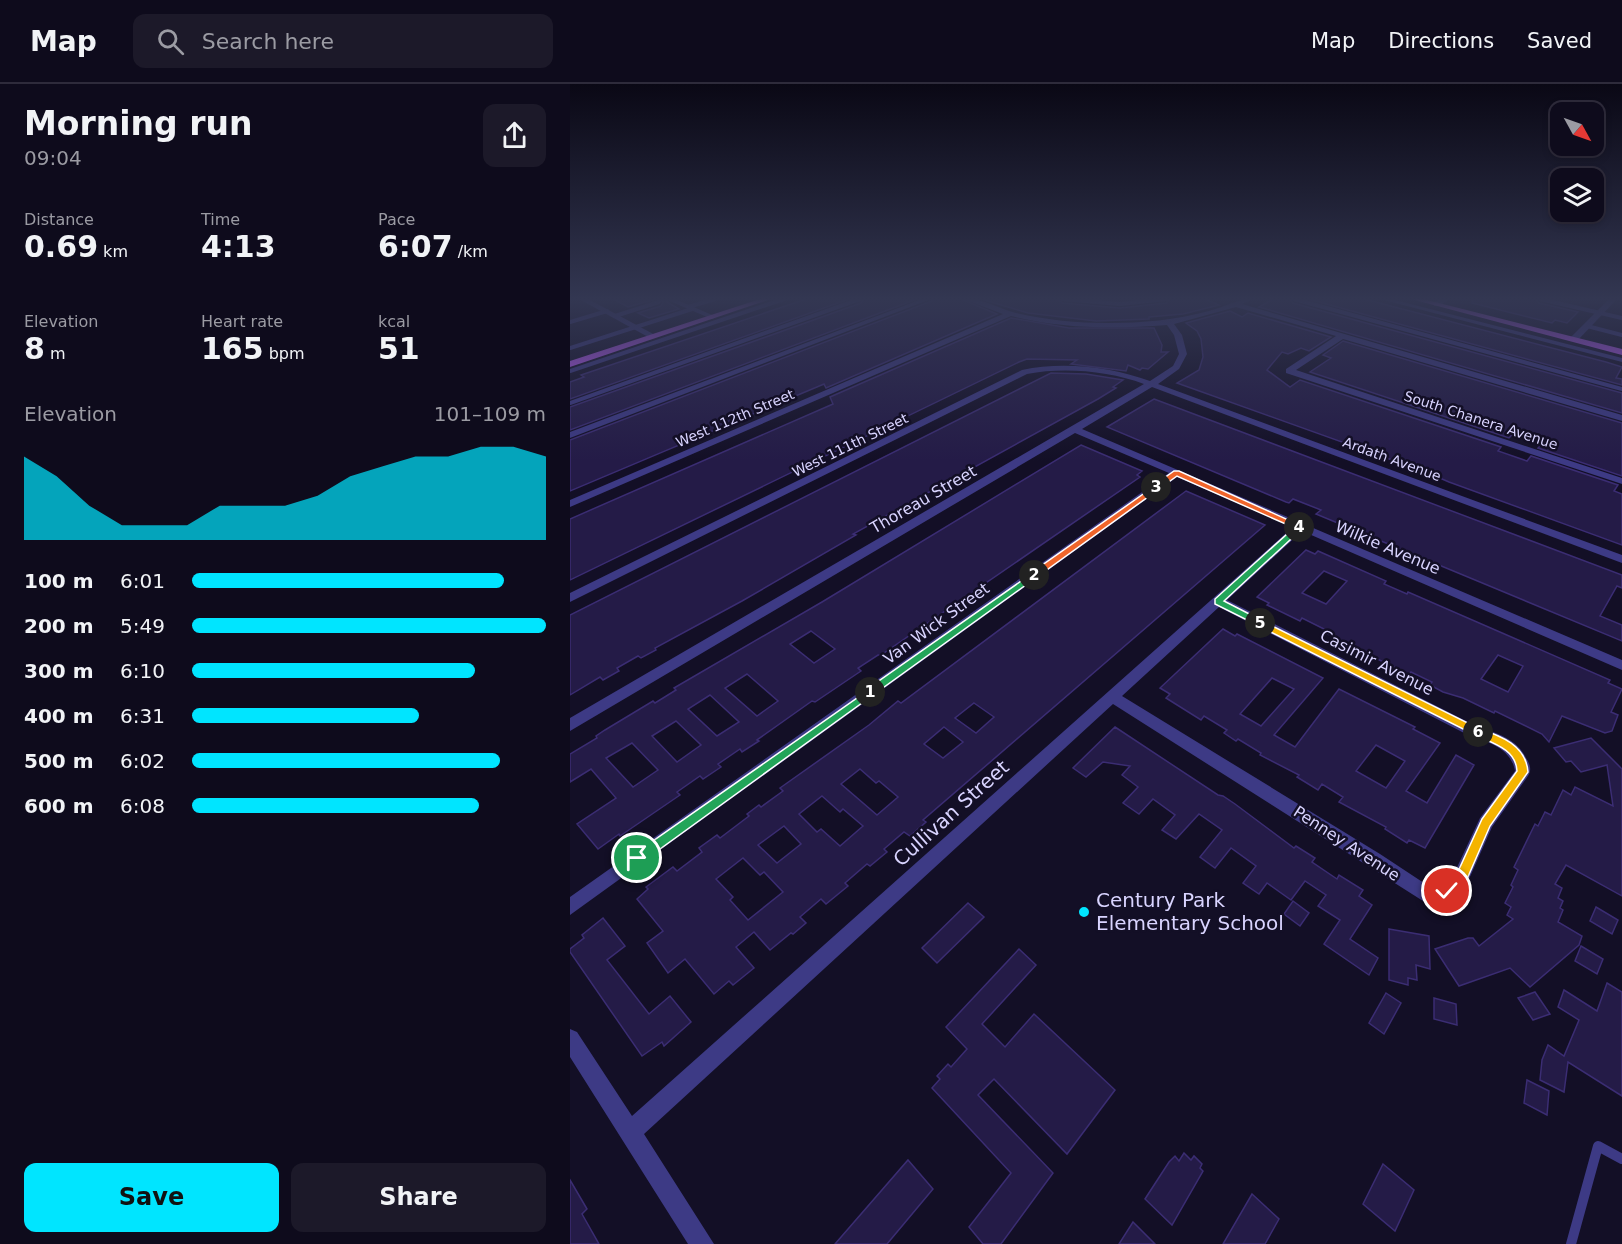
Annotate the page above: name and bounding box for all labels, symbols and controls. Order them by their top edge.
search box [133,14,553,68]
text: Map [30,25,97,58]
icon: search [154,25,187,58]
text: Search here [202,29,334,54]
text: Map [1311,29,1355,53]
text: Directions [1388,29,1494,53]
text: Saved [1527,29,1592,53]
north arrow [1550,102,1604,156]
map controls [1550,102,1604,222]
text: Morning run [24,104,252,143]
button: share [483,104,546,167]
text: 09:04 [24,146,82,170]
button: layers [1550,168,1604,222]
text: Distance [24,210,94,229]
text: Time [201,210,240,229]
text: Pace [378,210,415,229]
text: 0.69 [24,229,98,264]
text: 4:13 [201,229,276,264]
text: 6:07 [378,229,453,264]
text: km [98,242,128,261]
text: /km [453,242,488,261]
text: Elevation [24,312,98,331]
text: Heart rate [201,312,283,331]
text: kcal [378,312,410,331]
text: 8 [24,331,45,366]
text: 165 [201,331,264,366]
text: 51 [378,331,420,366]
text: m [45,344,66,363]
text: bpm [264,344,305,363]
street label: West 112th Street [673,386,797,450]
street label: South Chanera Avenue [1402,388,1560,452]
text: Elevation [24,402,117,426]
text: 101–109 m [434,402,546,426]
street label: West 111th Street [789,410,911,480]
street label: Ardath Avenue [1341,434,1443,484]
street label: Thoreau Street [866,461,980,538]
pin: 3 [1141,472,1171,502]
text: 3 [1150,477,1162,496]
pin: 4 [1284,512,1314,542]
text: 4 [1293,517,1305,536]
street label: Wilkie Avenue [1332,517,1443,578]
pin: 2 [1019,560,1049,590]
text: 2 [1028,565,1040,584]
text: 100 m [24,569,94,593]
text: 6:01 [120,569,165,593]
street label: Van Wick Street [880,579,993,668]
pin: 5 [1245,608,1275,638]
text: 5 [1254,613,1266,632]
text: 200 m [24,614,94,638]
text: 5:49 [120,614,165,638]
street label: Casimir Avenue [1317,626,1437,699]
text: 300 m [24,659,94,683]
text: 6:10 [120,659,165,683]
pin: 1 [855,677,885,707]
text: 1 [864,682,876,701]
text: 400 m [24,704,94,728]
text: 6:31 [120,704,165,728]
pin: 6 [1463,717,1493,747]
text: 6 [1472,722,1484,741]
text: 500 m [24,749,94,773]
text: 6:02 [120,749,165,773]
street label: Cullivan Street [888,755,1014,871]
text: 600 m [24,794,94,818]
text: 6:08 [120,794,165,818]
street label: Penney Avenue [1290,802,1403,885]
pin [611,832,662,883]
icon: arrive [620,841,653,874]
pin [1421,865,1472,916]
icon: check [1430,874,1463,907]
place label: Century Park Elementary School [1096,888,1284,935]
marker: Century Park Elementary School [1077,905,1091,919]
button: Save [24,1163,279,1232]
button: Share [291,1163,546,1232]

